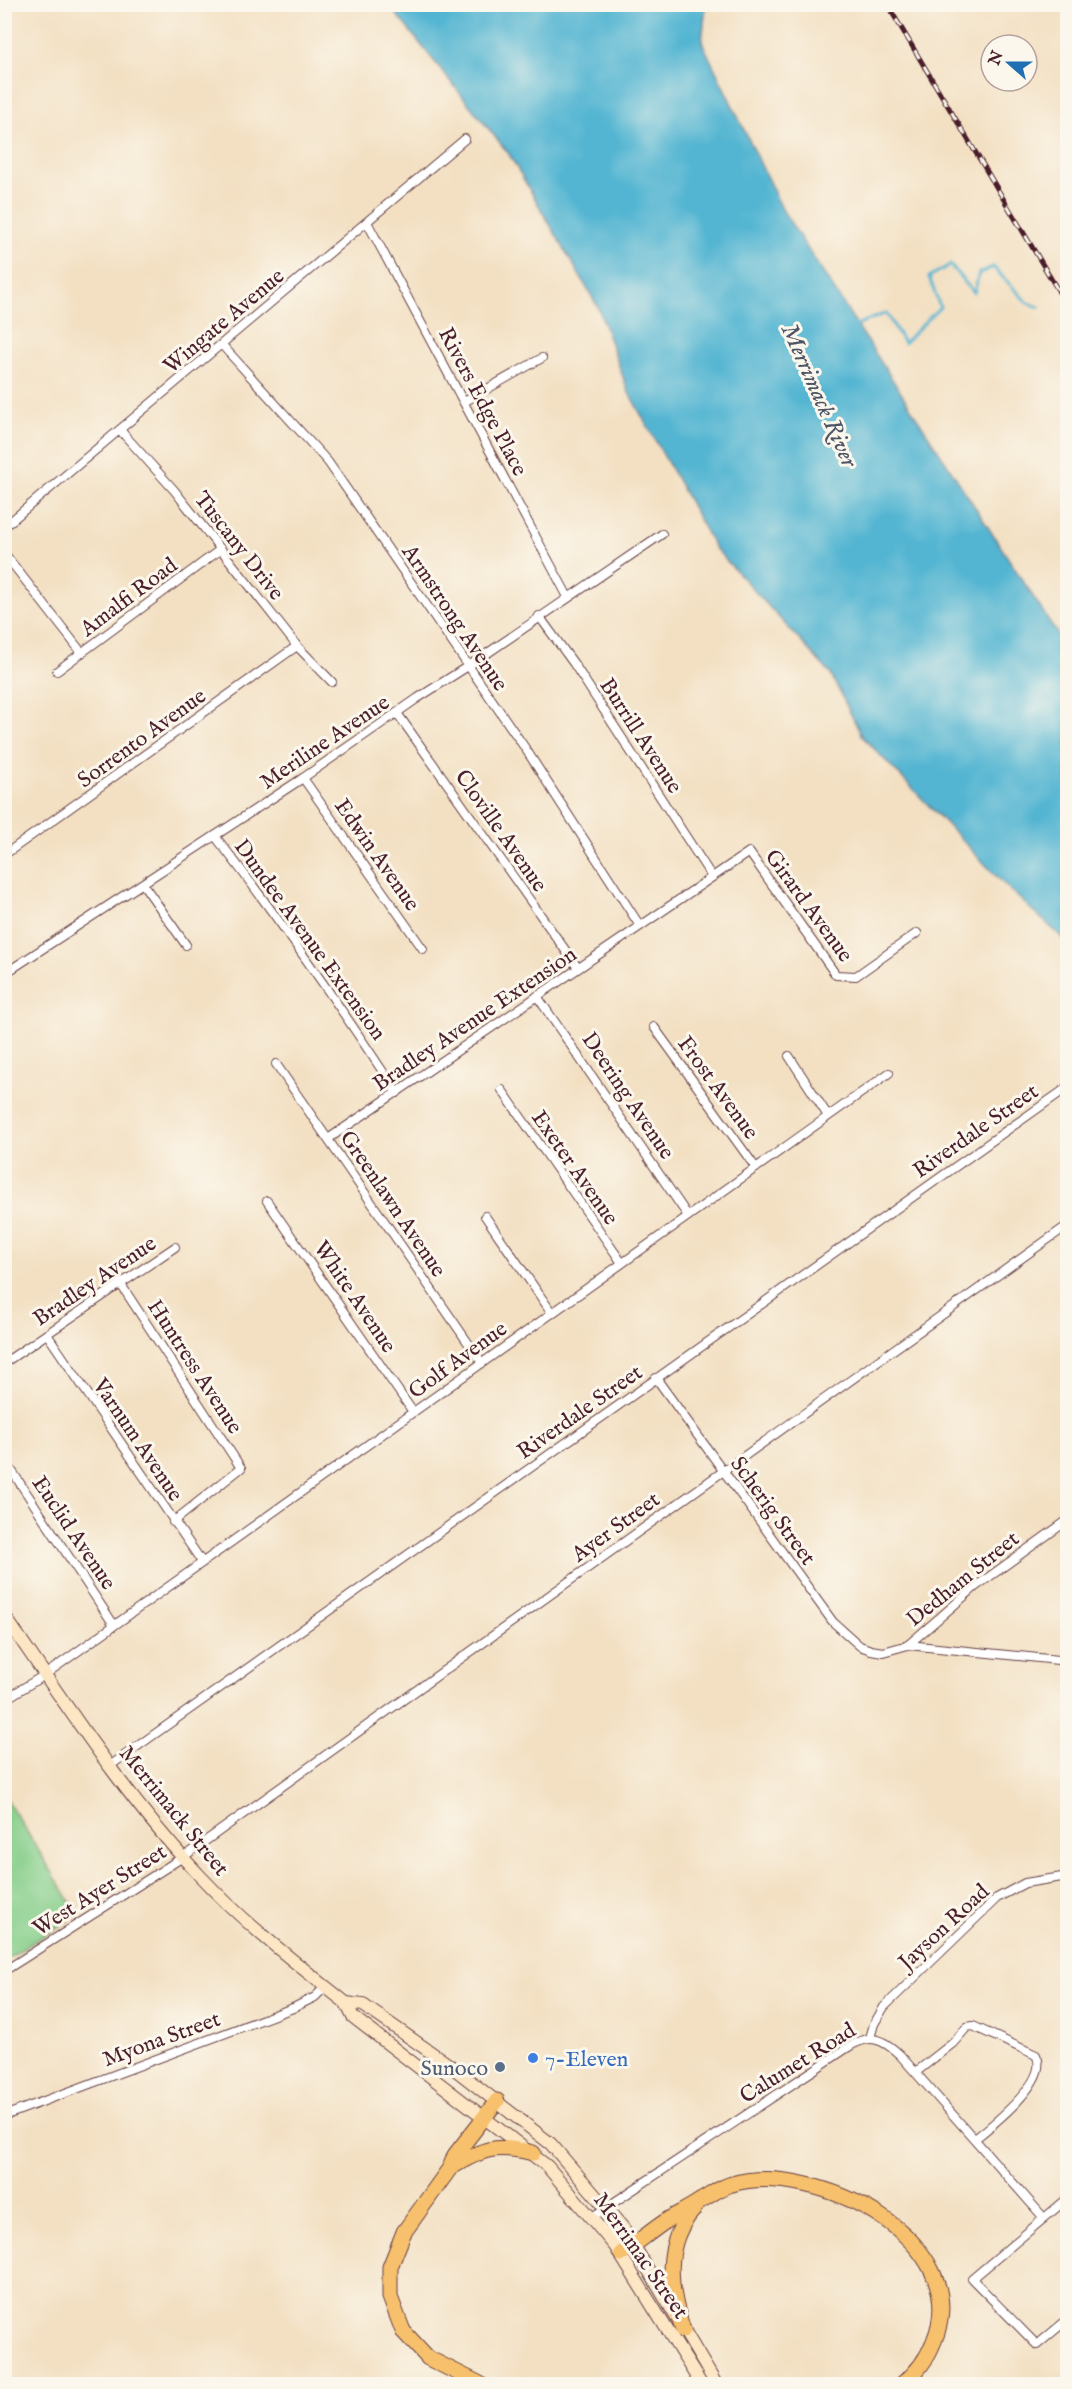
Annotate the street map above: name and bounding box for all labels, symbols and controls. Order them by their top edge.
north arrow [979,33,1039,93]
text: N [985,48,1009,69]
street label: Wingate Avenue [158,263,291,380]
water label: Merrimack River [773,319,865,474]
street label: Rivers Edge Place [431,323,533,481]
street label: Tuscany Drive [187,486,290,606]
street label: Armstrong Avenue [394,539,514,697]
street label: Amalfi Road [74,552,184,644]
street label: Burrill Avenue [593,673,688,799]
street label: Sorrento Avenue [72,683,212,795]
street label: Meriline Avenue [255,689,395,796]
street label: Cloville Avenue [448,765,553,898]
street label: Edwin Avenue [327,794,425,917]
street label: Dundee Avenue Extension [227,834,392,1046]
street label: Girard Avenue [758,844,859,968]
street label: Bradley Avenue Extension [368,941,583,1098]
street label: Deering Avenue [574,1027,680,1165]
street label: Frost Avenue [671,1031,764,1145]
street label: Riverdale Street [908,1078,1045,1185]
street label: Exeter Avenue [525,1105,624,1231]
street label: Greenlawn Avenue [333,1125,452,1283]
street label: Bradley Avenue [28,1230,162,1333]
street label: White Avenue [307,1236,402,1358]
street label: Huntress Avenue [140,1295,248,1440]
street label: Golf Avenue [403,1315,513,1406]
street label: Riverdale Street [512,1359,649,1466]
street label: Varnum Avenue [85,1372,189,1507]
street label: Scherig Street [723,1451,822,1571]
street label: Euclid Avenue [25,1471,122,1596]
street label: Ayer Street [566,1486,666,1570]
street label: Dedham Street [901,1525,1026,1634]
street label: Merrimack Street [112,1740,235,1883]
street label: West Ayer Street [28,1838,173,1943]
street label: Jayson Road [891,1878,996,1979]
street label: Myona Street [99,2006,225,2074]
street label: Calumet Road [735,2017,862,2110]
place label: 7-Eleven [545,2046,629,2074]
marker: 7-Eleven [526,2051,540,2065]
place label: Sunoco [420,2055,488,2083]
marker: Sunoco [493,2060,507,2074]
street label: Merrimac Street [586,2187,695,2325]

